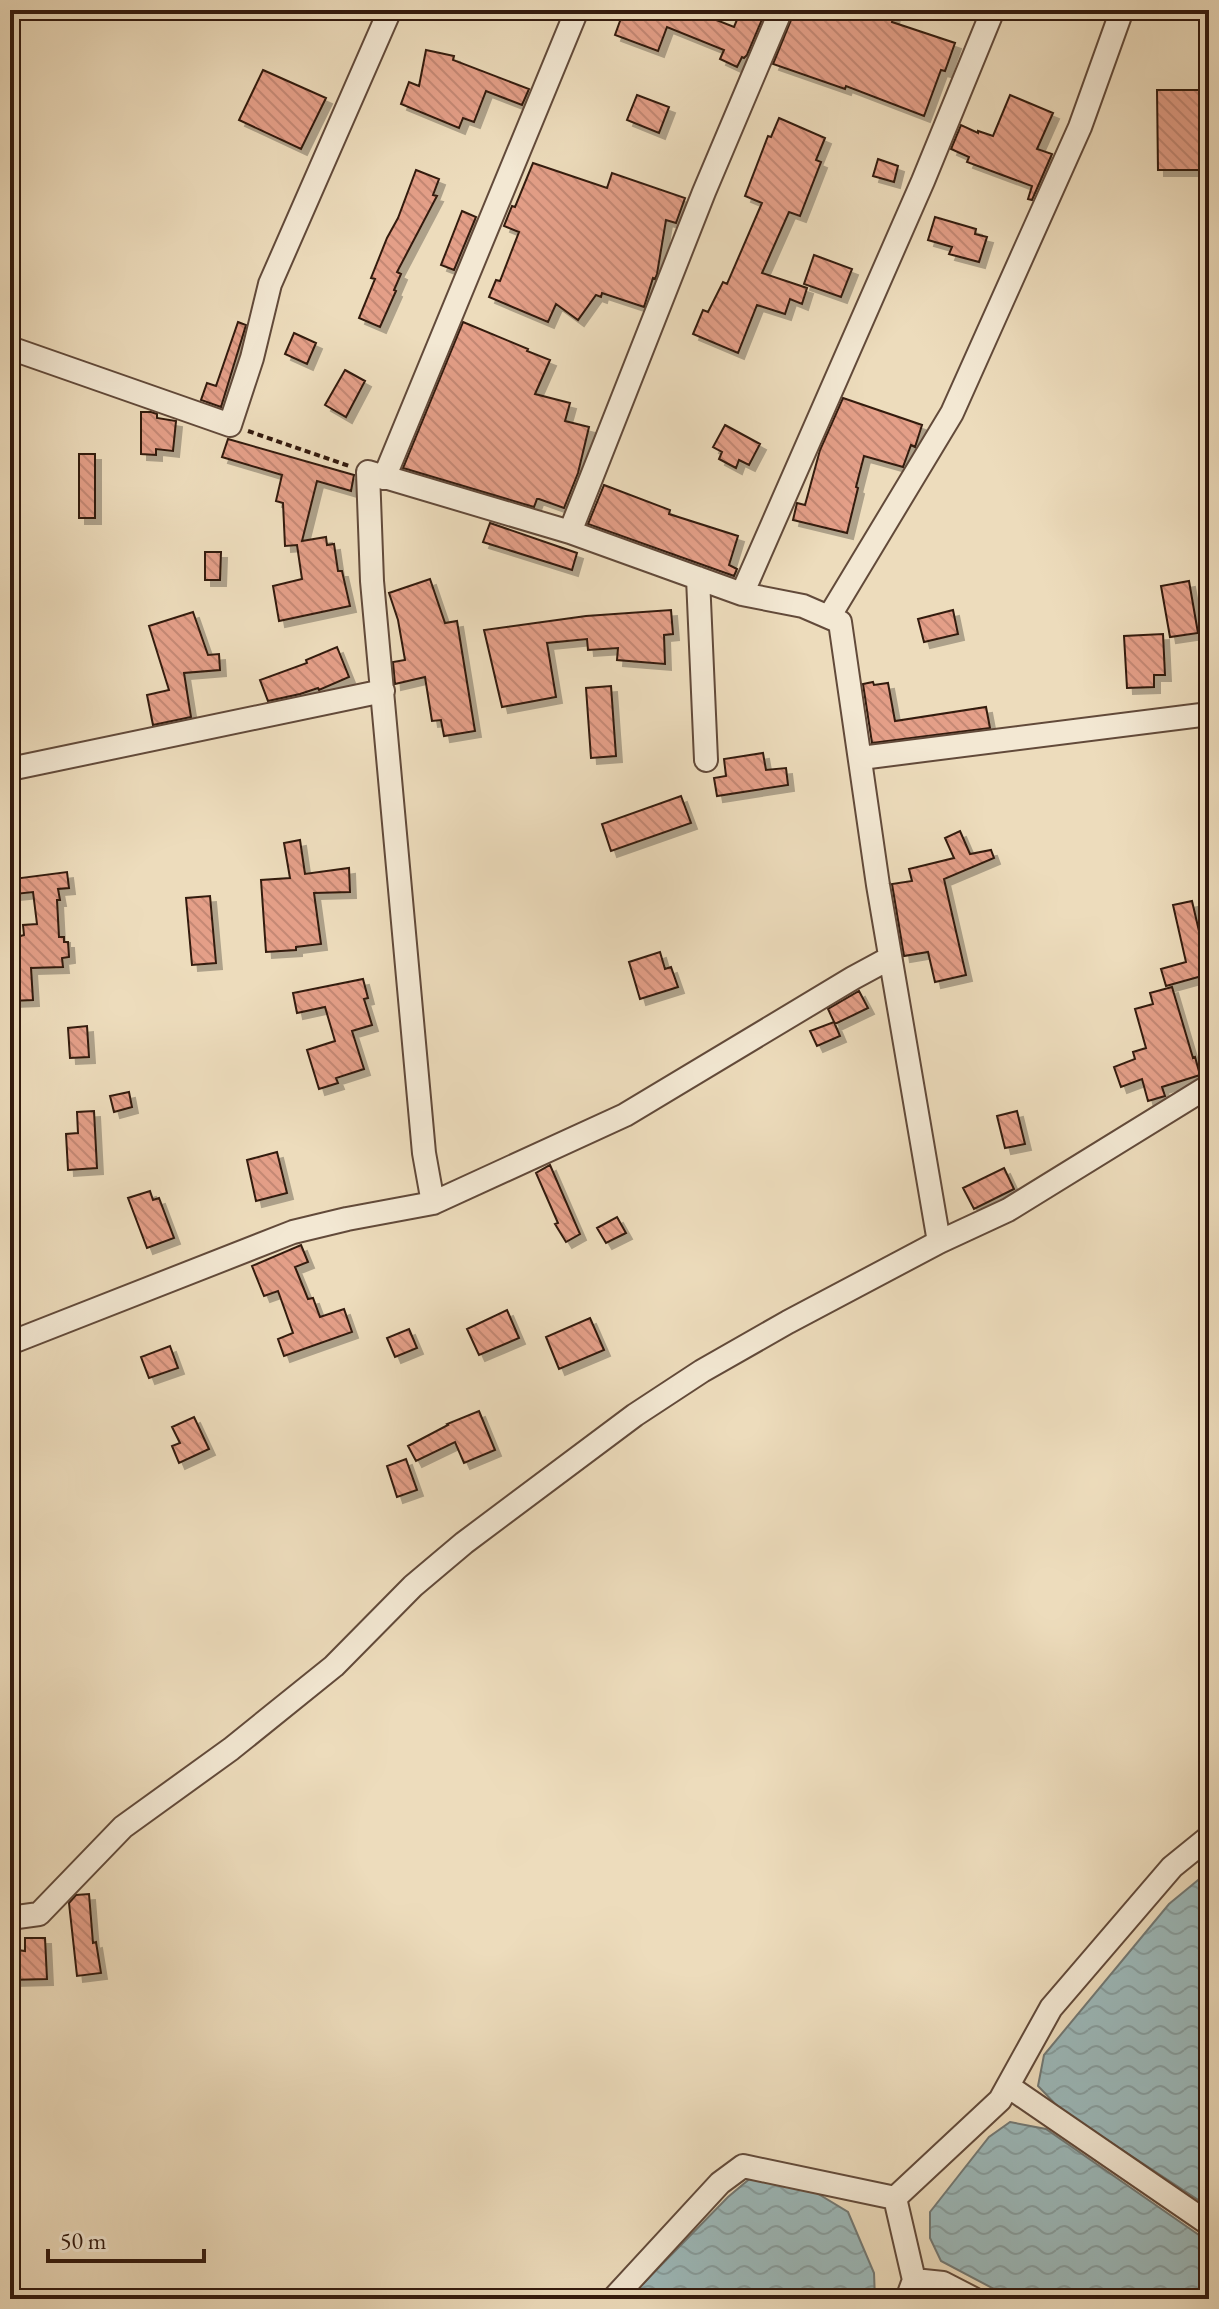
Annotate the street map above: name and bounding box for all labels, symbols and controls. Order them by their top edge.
scale bar [48,2213,204,2263]
text: 50 m [60,2225,107,2256]

